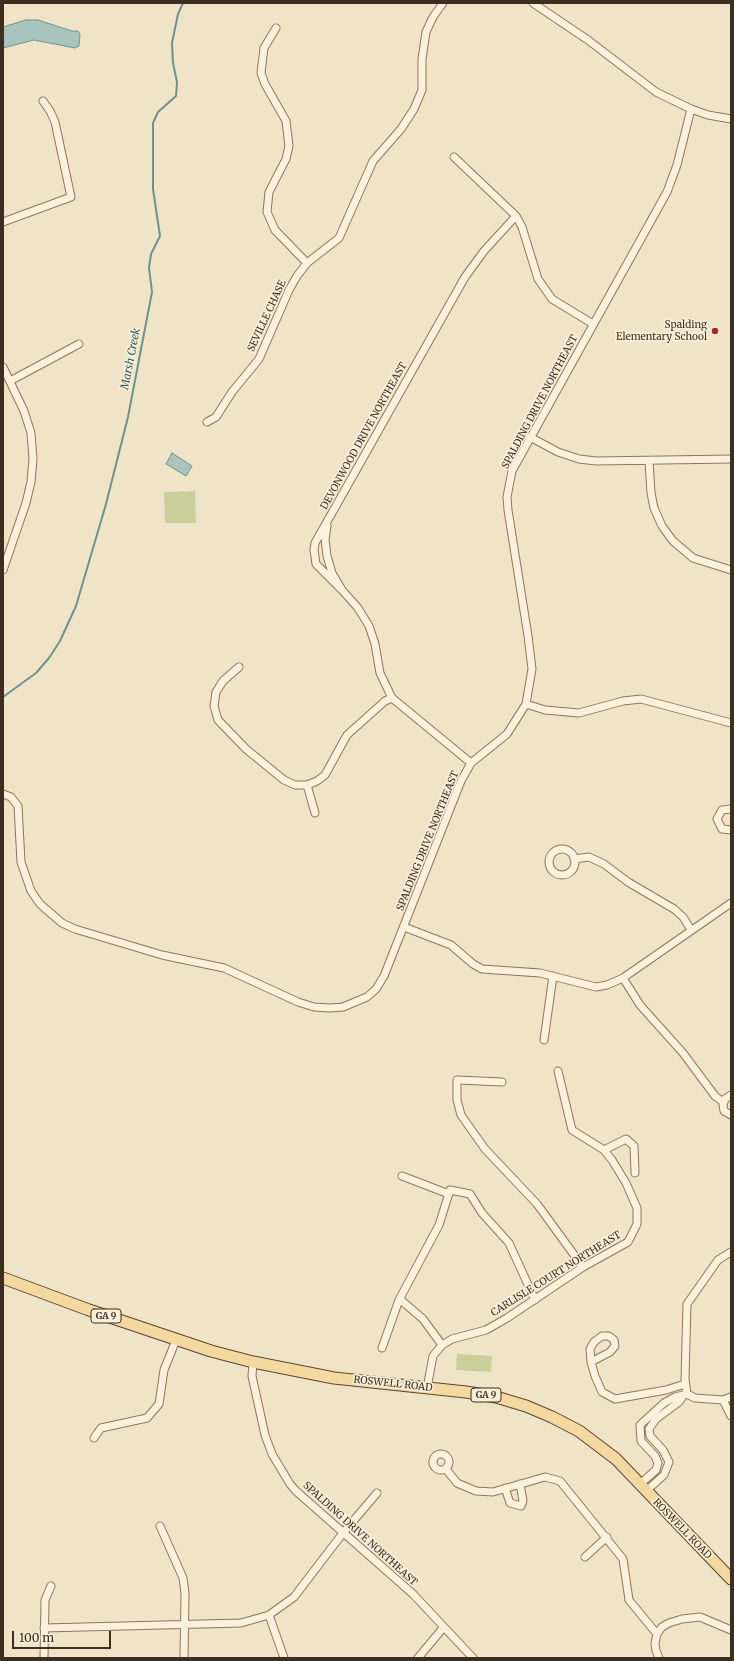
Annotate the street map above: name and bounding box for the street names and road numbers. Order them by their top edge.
street label: SEVILLE CHASE [245,278,289,354]
street label: SPALDING DRIVE NORTHEAST [500,333,580,471]
street label: DEVONWOOD DRIVE NORTHEAST [318,360,410,512]
street label: SPALDING DRIVE NORTHEAST [394,769,462,913]
street label: CARLISLE COURT NORTHEAST [489,1229,623,1319]
road number: GA 9 [91,1309,121,1323]
street label: ROSWELL ROAD [353,1374,433,1394]
road number: GA 9 [471,1388,501,1402]
street label: SPALDING DRIVE NORTHEAST [300,1479,420,1589]
street label: ROSWELL ROAD [650,1496,714,1562]

